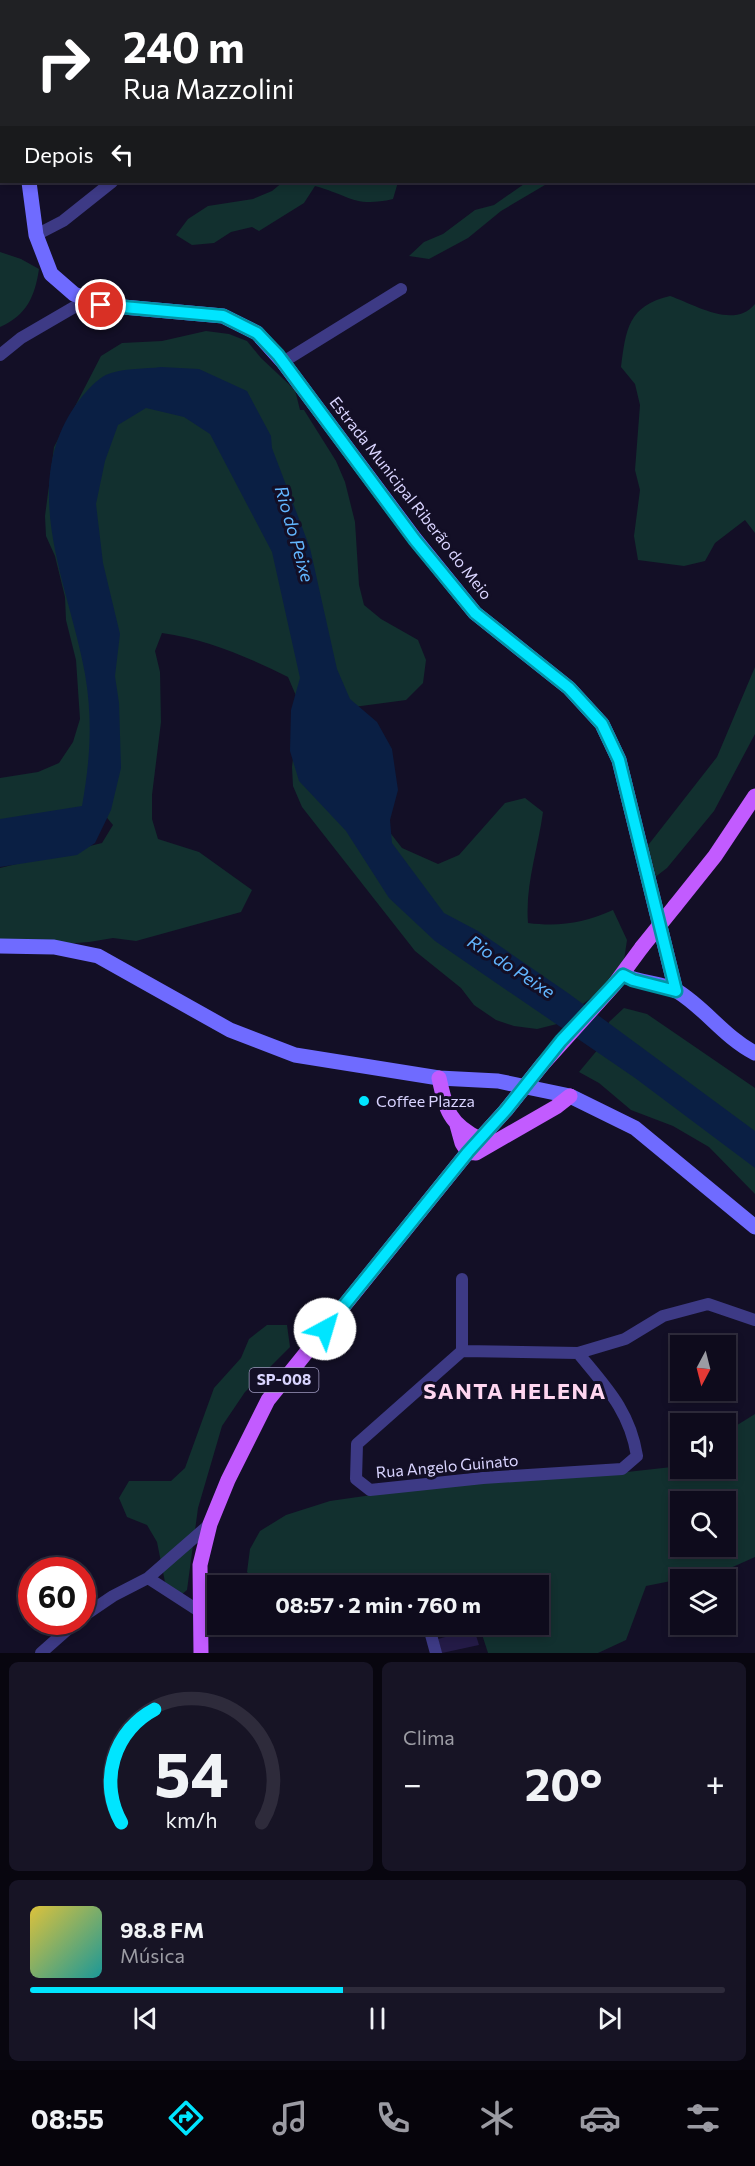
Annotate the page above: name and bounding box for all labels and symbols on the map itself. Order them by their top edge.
pin [75,279,126,330]
street label: Estrada Municipal Riberão do Meio [326,392,496,603]
water label: Rio do Peixe [271,483,319,585]
water label: Rio do Peixe [464,930,560,1003]
place label: Coffee Plazza [376,1091,475,1110]
marker: Coffee Plazza [357,1094,371,1108]
position arrow [293,1297,357,1361]
north arrow [670,1335,736,1401]
road number: SP-008 [250,1368,318,1392]
district label: SANTA HELENA [423,1377,607,1404]
street label: Rua Angelo Guinato [375,1450,519,1481]
speed limit sign: 60 [18,1557,96,1635]

